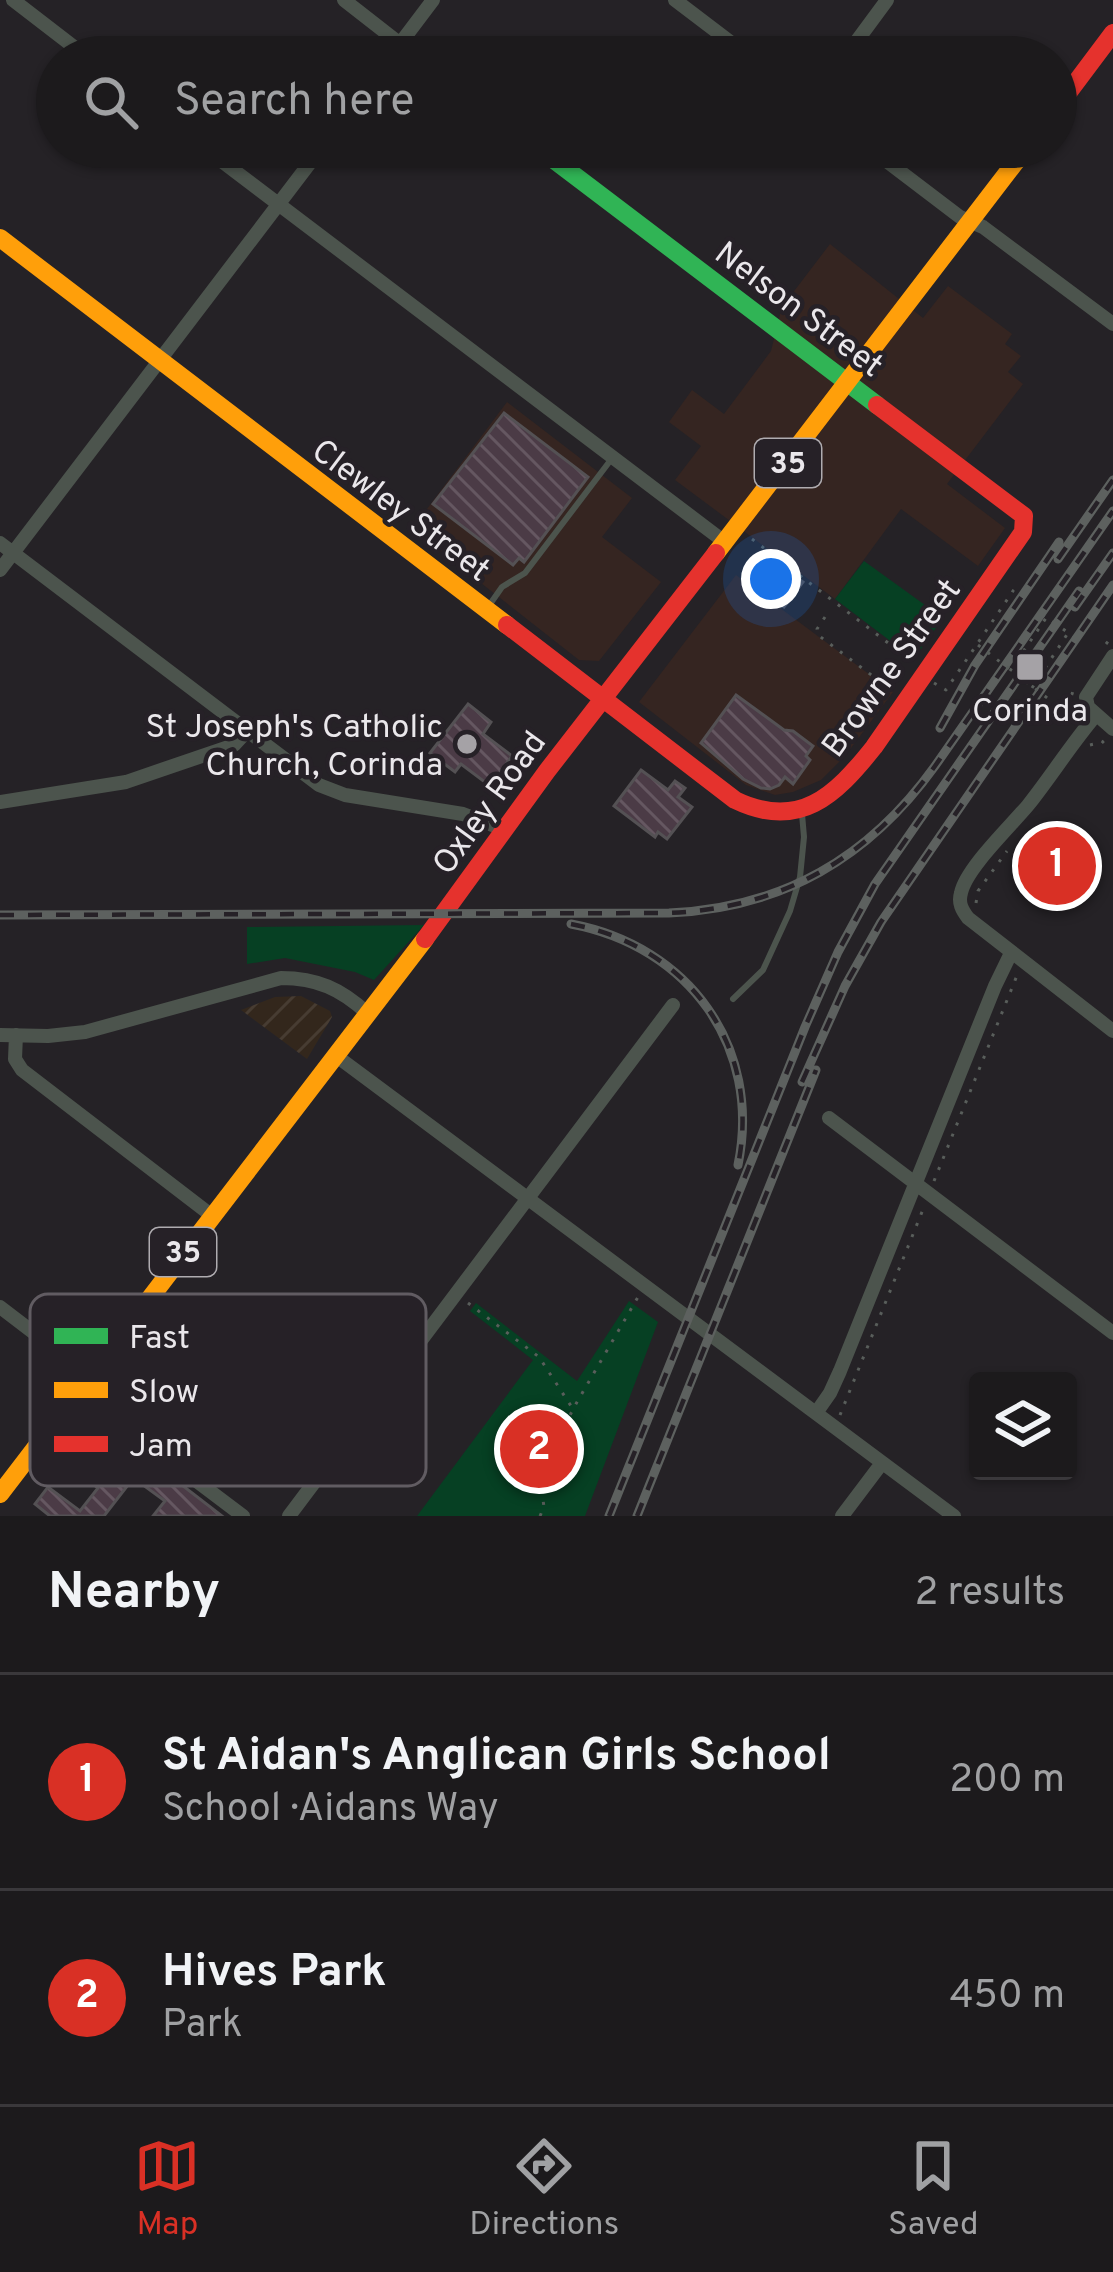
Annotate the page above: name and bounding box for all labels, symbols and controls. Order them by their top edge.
search box [36,36,1077,168]
icon: search [78,69,144,135]
text: Search here [174,74,414,131]
street label: Nelson Street [705,234,890,388]
street label: Clewley Street [302,431,497,593]
road number: 35 [755,439,821,487]
your location [741,549,801,609]
street label: Browne Street [814,572,972,767]
marker: Corinda [1014,651,1046,683]
place label: Corinda [972,692,1088,734]
place label: St Joseph's Catholic Church, Corinda [145,708,443,788]
street label: Oxley Road [425,724,557,884]
marker: St Joseph's Catholic Church, Corinda [454,731,480,757]
pin: 1 [1018,821,1096,911]
road number: 35 [150,1228,216,1276]
legend [30,1294,426,1486]
text: Fast [129,1319,190,1361]
map controls [969,1372,1077,1480]
button: layers [969,1372,1077,1480]
text: Slow [129,1373,199,1415]
pin: 2 [500,1404,578,1494]
text: Jam [129,1427,193,1469]
text: Nearby [48,1562,220,1627]
text: 2 results [914,1570,1065,1619]
text: St Aidan's Anglican Girls School [162,1729,831,1786]
text: 1 [79,1757,95,1806]
text: 200 m [949,1757,1065,1806]
text: School · Aidans Way [162,1786,499,1835]
text: Hives Park [162,1945,386,2002]
text: 2 [75,1973,99,2022]
text: 450 m [949,1973,1065,2022]
text: Park [162,2002,243,2051]
tab: Map [134,2133,200,2247]
tab: Directions [469,2133,619,2247]
tab: Saved [888,2133,979,2247]

